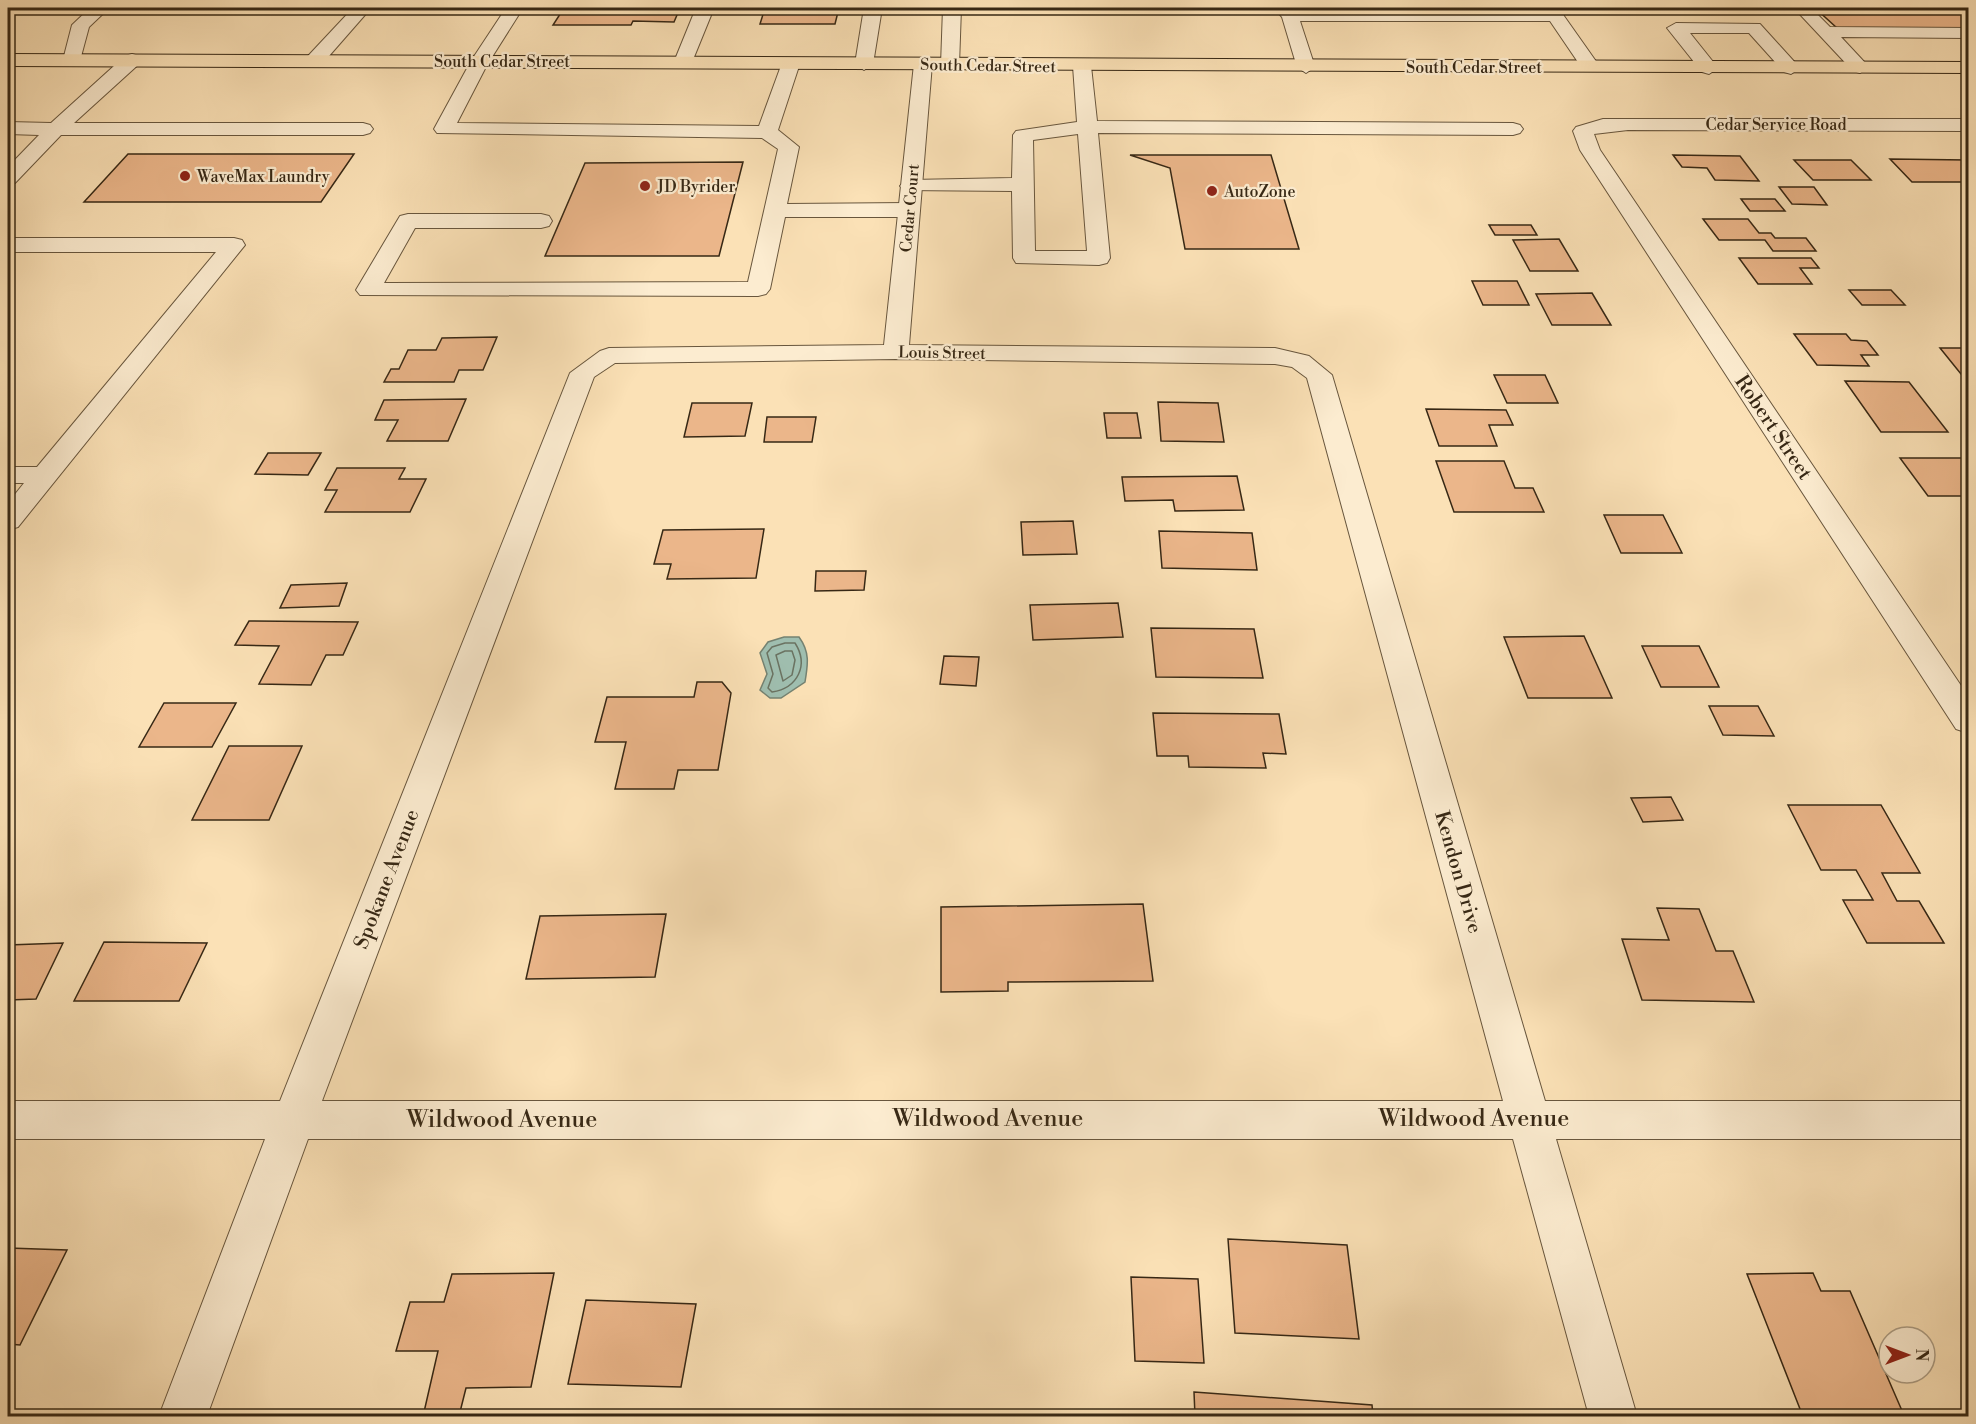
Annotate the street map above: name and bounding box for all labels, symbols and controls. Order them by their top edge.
street label: South Cedar Street [434,52,570,72]
street label: South Cedar Street [920,55,1056,77]
street label: South Cedar Street [1406,58,1542,78]
street label: Cedar Service Road [1705,115,1847,135]
street label: Cedar Court [896,163,924,253]
place label: WaveMax Laundry [196,167,330,187]
marker: WaveMax Laundry [178,169,192,183]
place label: JD Byrider [656,177,735,197]
marker: JD Byrider [638,179,652,193]
place label: AutoZone [1223,182,1295,202]
marker: AutoZone [1205,184,1219,198]
street label: Louis Street [898,342,986,364]
street label: Robert Street [1729,371,1817,485]
street label: Spokane Avenue [349,806,426,953]
street label: Kendon Drive [1428,808,1487,936]
street label: Wildwood Avenue [892,1104,1083,1134]
street label: Wildwood Avenue [1378,1104,1569,1134]
street label: Wildwood Avenue [406,1105,597,1135]
north arrow [1877,1325,1937,1385]
text: N [1911,1349,1931,1362]

